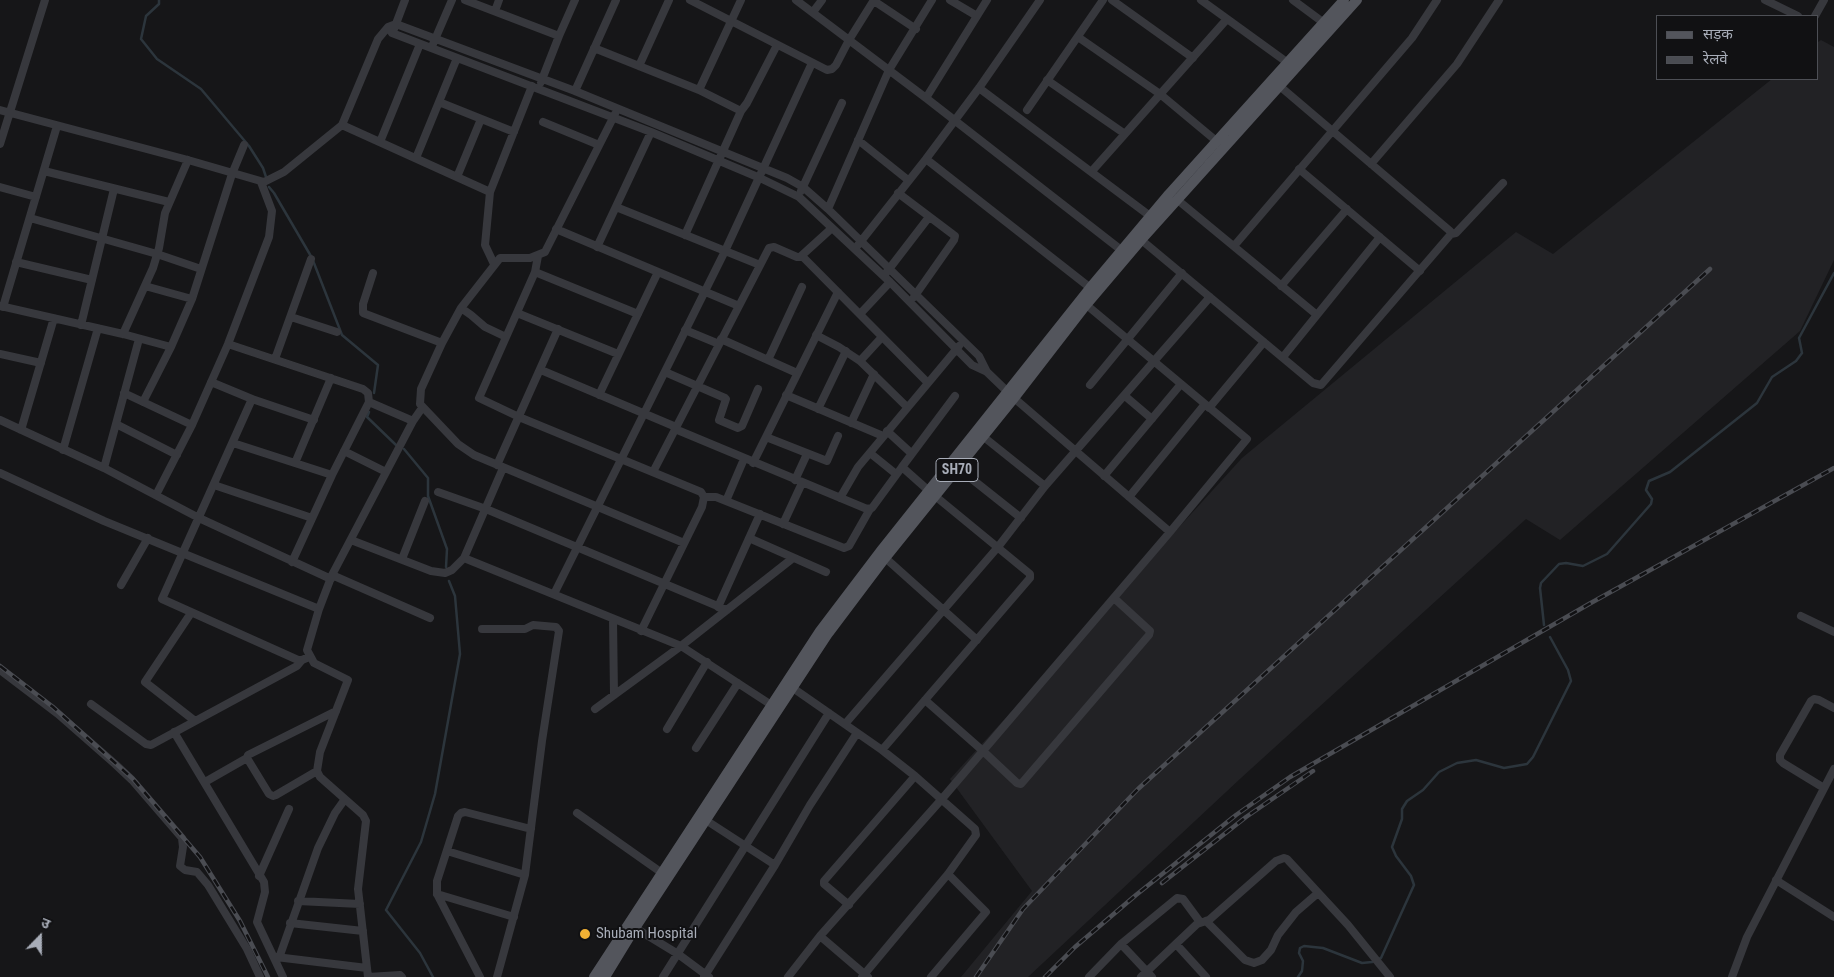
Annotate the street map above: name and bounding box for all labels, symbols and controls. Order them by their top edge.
legend [1656,15,1819,80]
text: सड़क [1703,25,1733,43]
text: रेलवे [1703,50,1728,68]
road number: SH70 [936,458,978,482]
north arrow [15,912,65,962]
text: उ [39,914,52,932]
place label: Shubam Hospital [596,925,697,943]
marker: Shubam Hospital [578,927,592,941]

